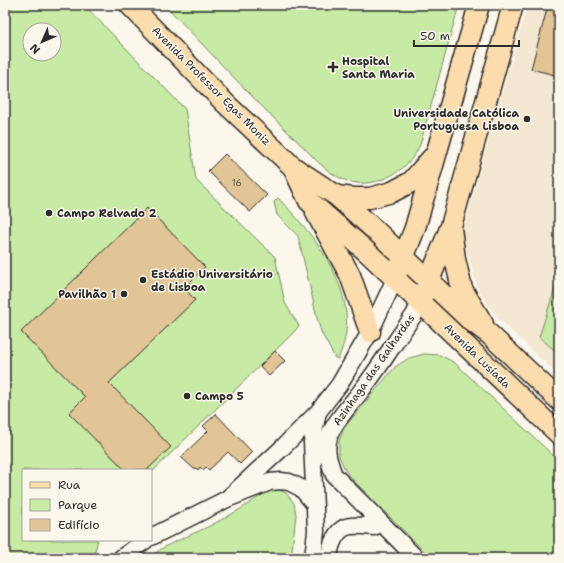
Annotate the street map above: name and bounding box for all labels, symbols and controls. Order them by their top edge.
north arrow [22,22,62,62]
scale bar [414,22,519,48]
street label: Avenida Professor Egas Moniz [148,23,274,149]
text: 50 m [420,28,450,44]
text: N [27,40,44,57]
place label: Hospital Santa Maria [342,54,415,82]
marker: Hospital Santa Maria [327,61,339,73]
place label: Universidade Católica Portuguesa Lisboa [393,106,519,134]
marker: Universidade Católica Portuguesa Lisboa [522,114,532,124]
house number: 16 [232,177,242,189]
place label: Campo Relvado 2 [57,206,157,221]
marker: Campo Relvado 2 [44,208,54,218]
place label: Estádio Universitário de Lisboa [151,267,273,295]
marker: Estádio Universitário de Lisboa [138,275,148,285]
place label: Pavilhão 1 [58,287,116,302]
marker: Pavilhão 1 [119,289,129,299]
street label: Azinhaga das Galhardas [330,311,418,429]
street label: Avenida Lusíada [440,320,514,392]
place label: Campo 5 [195,389,244,404]
marker: Campo 5 [182,391,192,401]
legend [22,469,152,541]
text: Rua [58,477,81,493]
text: Parque [58,497,97,513]
text: Edifício [58,517,99,533]

